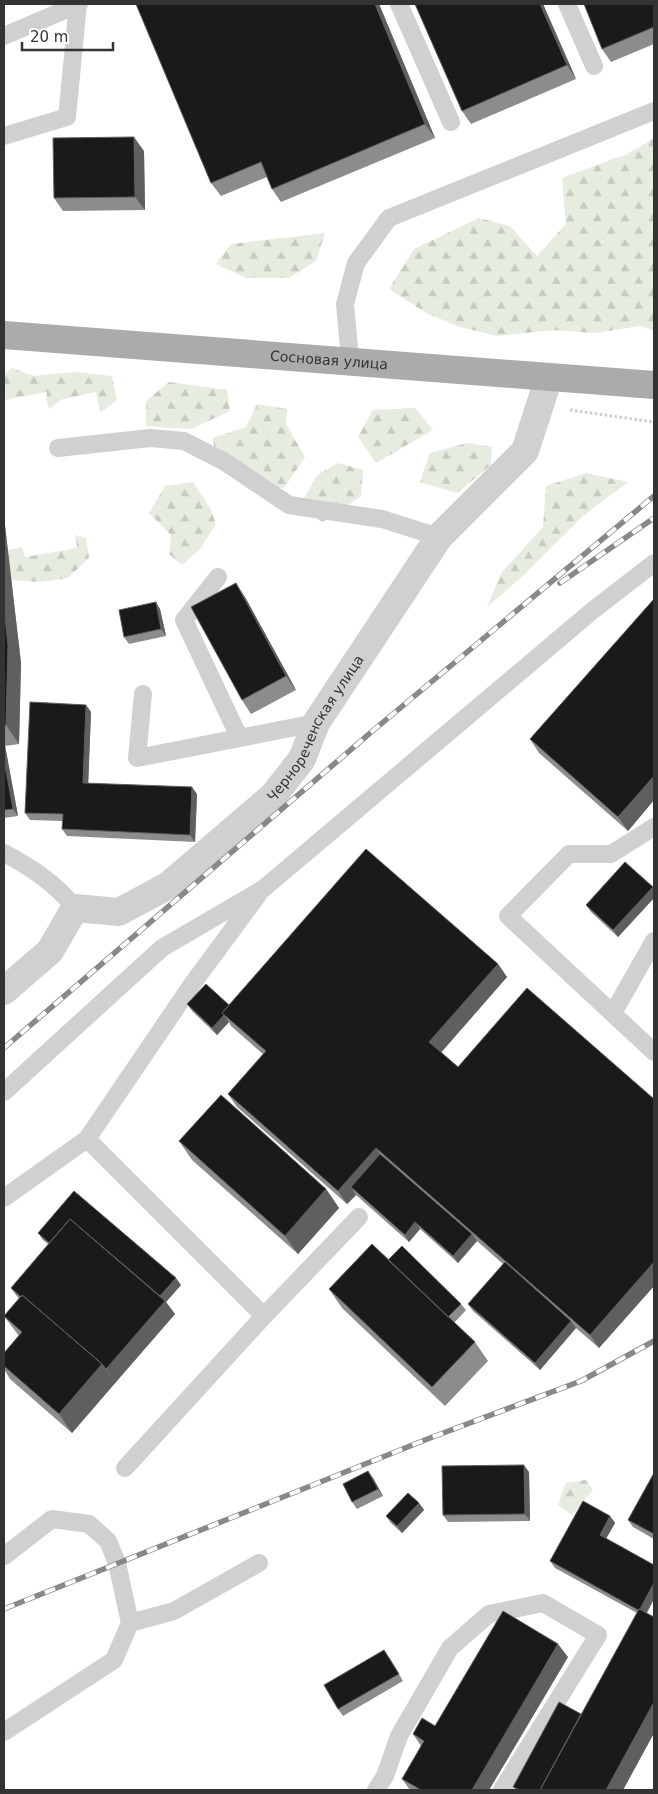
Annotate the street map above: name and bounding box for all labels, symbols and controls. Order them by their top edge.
scale bar [22,20,114,52]
text: 20 m [30,28,68,46]
street label: Сосновая улица [270,348,388,373]
street label: Чернореченская улица [264,652,367,805]

